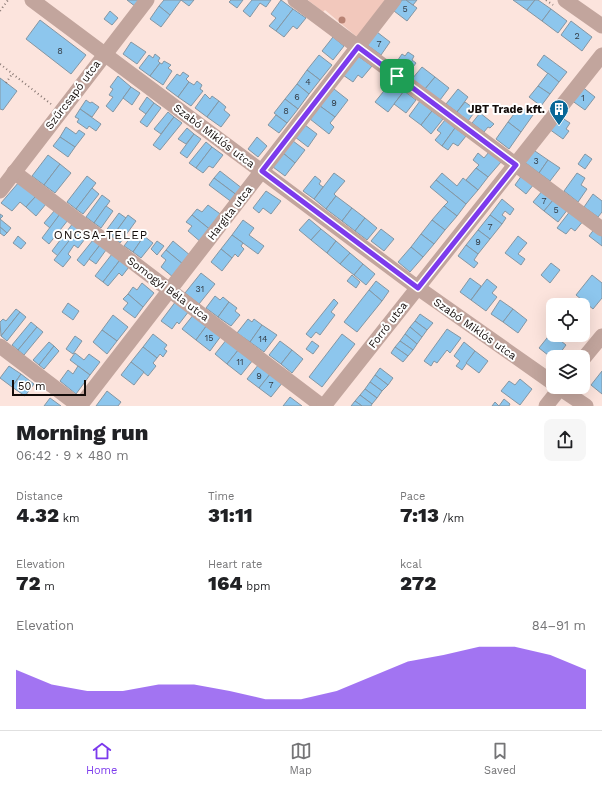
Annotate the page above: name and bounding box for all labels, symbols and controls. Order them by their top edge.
house number: 5 [402,4,408,14]
house number: 2 [574,31,580,41]
house number: 7 [376,39,382,49]
house number: 8 [57,46,63,56]
street label: Szűrcsapó utca [43,58,103,132]
pin [380,59,414,93]
icon: arrive [386,65,408,87]
house number: 4 [305,77,311,87]
house number: 6 [294,92,300,102]
house number: 1 [581,93,585,103]
house number: 9 [331,98,337,108]
building icon: JBT Trade kft. [548,98,570,126]
street label: Szabó Miklós utca [171,101,257,171]
place label: JBT Trade kft. [468,103,545,116]
house number: 8 [283,106,289,116]
house number: 3 [533,156,539,166]
street label: Hargita utca [205,183,255,243]
house number: 7 [541,196,547,206]
house number: 5 [553,205,559,215]
house number: 7 [487,222,493,232]
district label: ONCSA-TELEP [54,228,148,242]
house number: 9 [475,237,481,247]
street label: Somogyi Béla utca [124,254,212,324]
house number: 31 [196,284,204,294]
street label: Szabó Miklós utca [431,296,519,362]
map controls [546,298,590,394]
button: locate [546,298,590,342]
street label: Forró utca [366,299,410,351]
house number: 15 [205,333,213,343]
house number: 14 [258,334,268,344]
button: layers [546,350,590,394]
house number: 11 [236,357,244,367]
house number: 9 [256,371,262,381]
scale bar [12,378,86,397]
text: 50 m [18,380,45,393]
house number: 7 [268,380,274,390]
button: share [544,419,586,461]
text: Morning run [16,420,148,445]
text: 06:42 · 9 × 480 m [16,448,129,463]
text: Distance [16,490,63,503]
text: Time [208,490,234,503]
text: Pace [400,490,425,503]
text: 4.32 [16,503,59,527]
text: 31:11 [208,503,253,527]
text: 7:13 [400,503,439,527]
text: km [59,512,80,525]
text: /km [439,512,464,525]
text: Elevation [16,558,65,571]
text: Heart rate [208,558,262,571]
text: kcal [400,558,422,571]
text: 72 [16,571,41,595]
text: 164 [208,571,242,595]
text: 272 [400,571,436,595]
text: m [41,580,55,593]
text: bpm [242,580,271,593]
text: Elevation [16,618,74,633]
text: 84–91 m [532,618,586,633]
tab: Home [86,740,117,777]
tab: Map [289,740,312,777]
tab: Saved [484,740,516,777]

